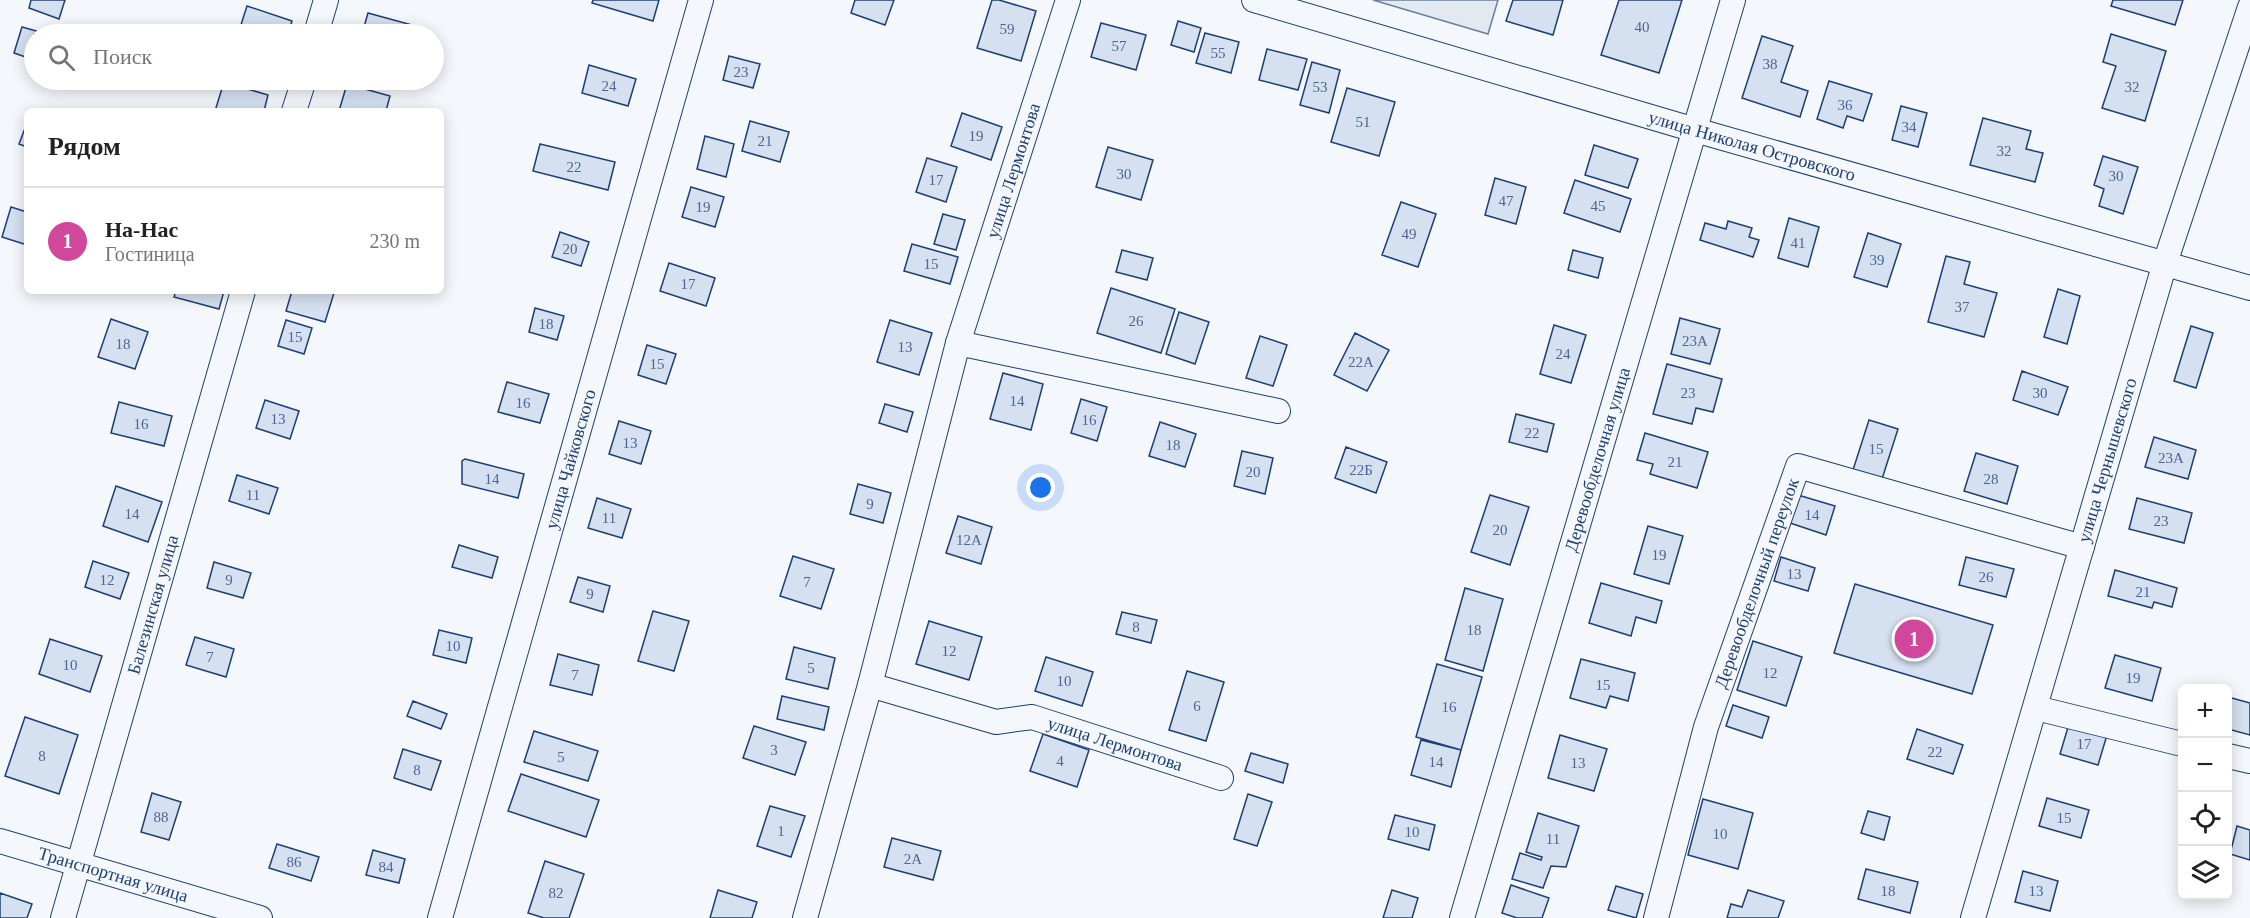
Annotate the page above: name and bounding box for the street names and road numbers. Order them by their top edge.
street label: улица Лермонтова [982,101,1044,241]
street label: улица Николая Островского [1646,107,1858,185]
street label: Деревообделочная улица [1561,365,1634,554]
street label: улица Чернышевского [2074,376,2141,545]
street label: улица Чайковского [541,387,600,531]
street label: Деревообделочный переулок [1710,475,1803,691]
street label: Балезинская улица [123,533,182,677]
street label: улица Лермонтова [1045,713,1185,775]
street label: Транспортная улица [36,843,190,906]

